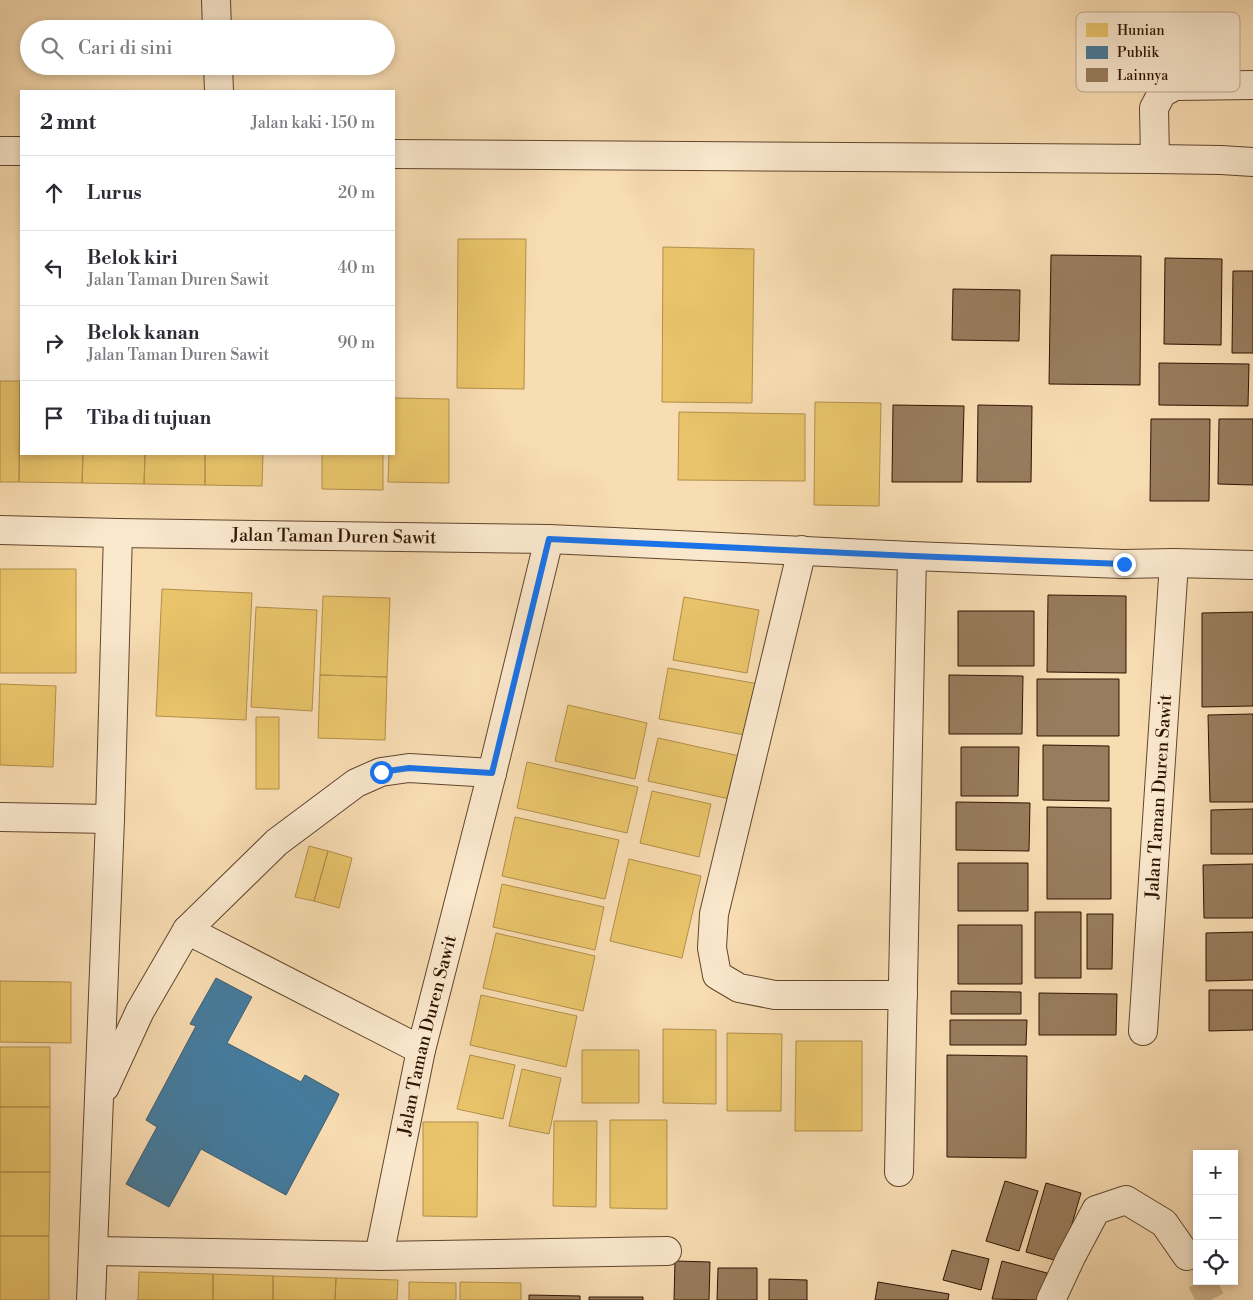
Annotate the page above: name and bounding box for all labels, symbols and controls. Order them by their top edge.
legend [1076,12,1240,92]
search box [20,20,395,75]
text: Hunian [1117,22,1165,40]
icon: search [38,34,66,62]
text: Cari di sini [78,36,173,60]
text: Publik [1117,44,1159,62]
text: Lainnya [1117,67,1169,85]
text: 2 mnt [40,110,96,136]
text: Jalan kaki · 150 m [251,113,375,133]
icon: ahead [40,179,68,207]
text: Lurus [87,181,142,205]
text: 20 m [338,183,375,203]
text: Belok kiri [87,246,177,270]
icon: left [40,254,68,282]
text: 40 m [338,258,375,278]
text: Jalan Taman Duren Sawit [87,270,269,290]
text: Belok kanan [87,321,200,345]
icon: right [40,329,68,357]
text: 90 m [337,333,375,353]
text: Jalan Taman Duren Sawit [87,345,269,365]
icon: arrive [40,404,68,432]
text: Tiba di tujuan [87,406,211,430]
street label: Jalan Taman Duren Sawit [230,524,437,549]
route end [1113,553,1136,576]
street label: Jalan Taman Duren Sawit [1141,693,1177,901]
route start [370,761,393,784]
street label: Jalan Taman Duren Sawit [393,932,462,1138]
map controls [1193,1150,1238,1285]
button: + [1193,1150,1238,1195]
button: − [1193,1195,1238,1240]
button: locate [1193,1240,1238,1285]

